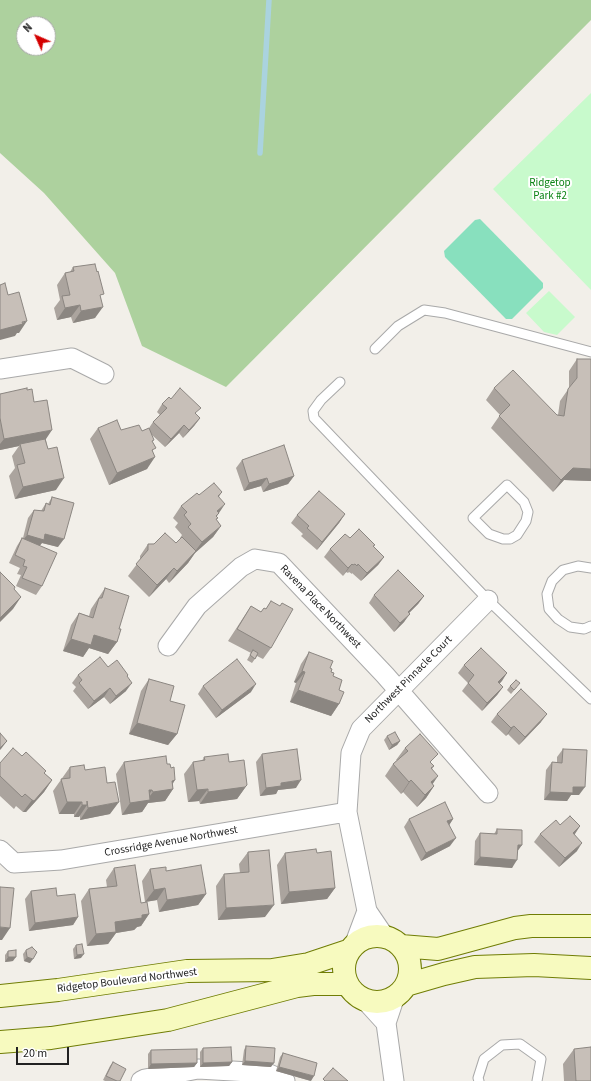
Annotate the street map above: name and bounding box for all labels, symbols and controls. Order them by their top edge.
north arrow [16,16,56,56]
text: N [20,20,36,36]
park label: Ridgetop Park #2 [529,177,571,203]
street label: Ravena Place Northwest [277,562,363,652]
street label: Northwest Pinnacle Court [363,634,455,726]
street label: Crossridge Avenue Northwest [103,824,239,860]
street label: Ridgetop Boulevard Northwest [56,966,198,996]
scale bar [18,1039,71,1065]
text: 20 m [23,1045,47,1062]

